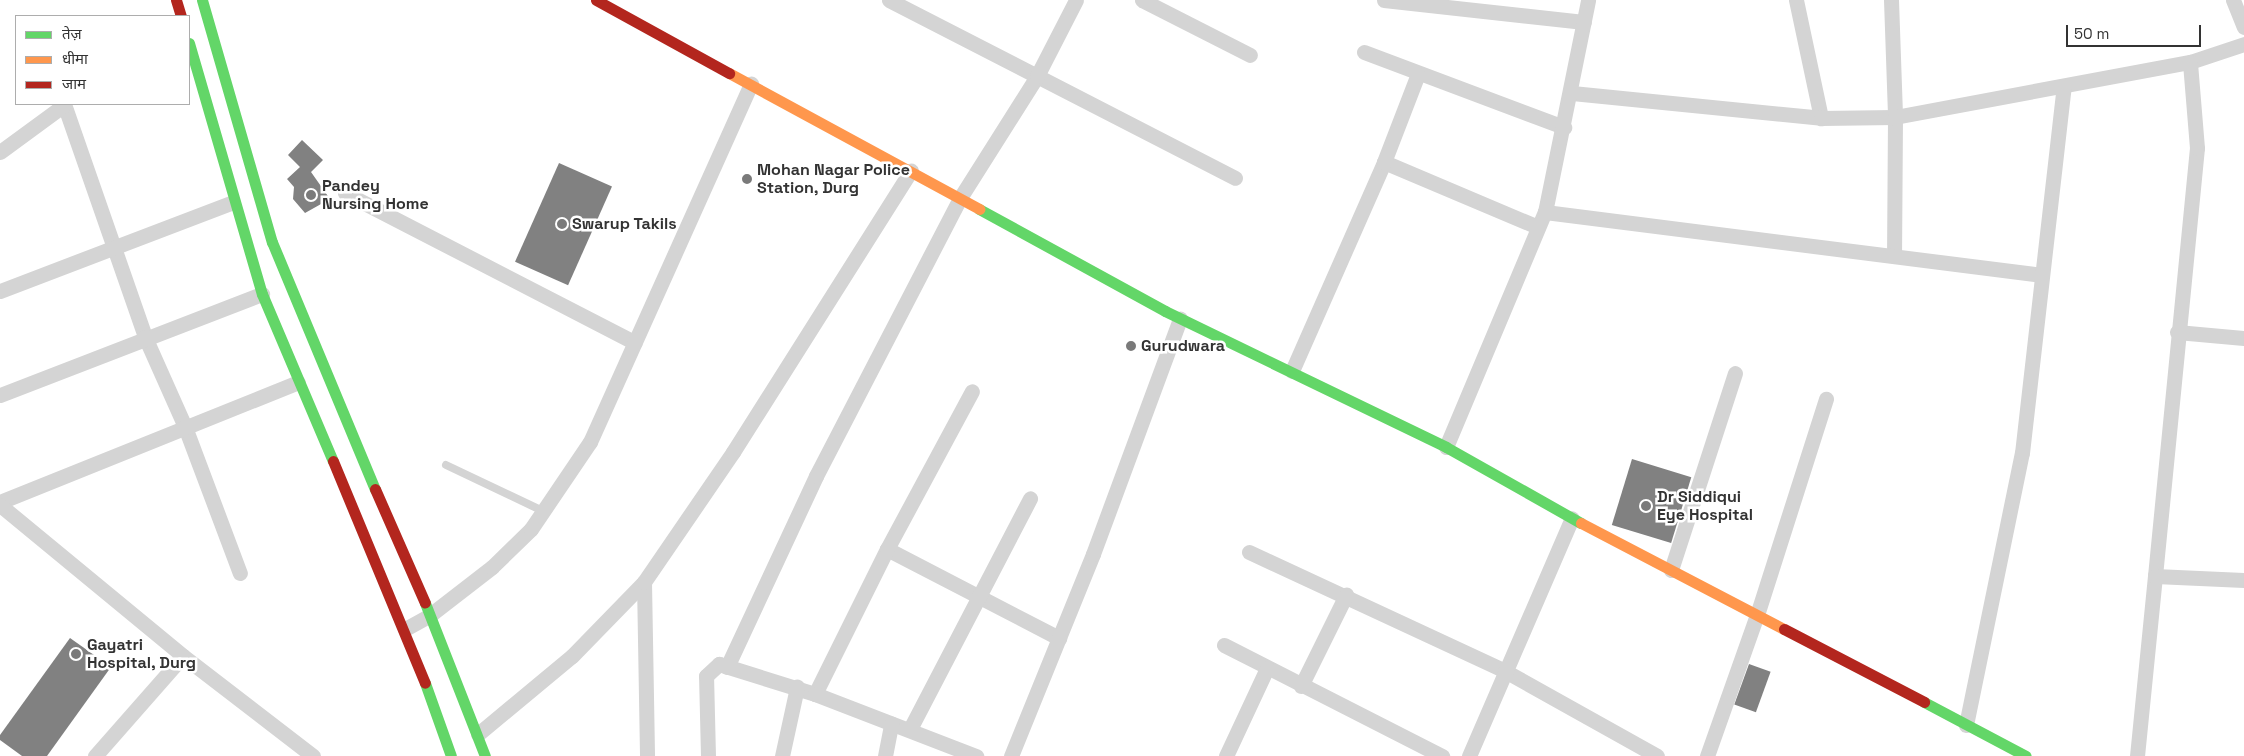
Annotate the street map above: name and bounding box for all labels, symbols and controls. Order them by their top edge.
legend [15,15,190,105]
scale bar [2069,15,2204,47]
text: तेज़ [62,24,82,43]
text: 50 m [2074,24,2109,43]
text: धीमा [62,49,88,68]
text: जाम [62,74,86,93]
place label: Mohan Nagar Police Station, Durg [757,160,910,198]
marker: Mohan Nagar Police Station, Durg [741,173,753,185]
place label: Pandey Nursing Home [322,176,429,214]
marker: Pandey Nursing Home [304,188,318,202]
place label: Swarup Takils [572,214,677,234]
marker: Swarup Takils [556,218,568,230]
place label: Gurudwara [1141,336,1225,356]
marker: Gurudwara [1125,340,1137,352]
place label: Dr Siddiqui Eye Hospital [1657,487,1753,525]
marker: Dr Siddiqui Eye Hospital [1639,499,1653,513]
place label: Gayatri Hospital, Durg [87,635,196,673]
marker: Gayatri Hospital, Durg [69,647,83,661]

